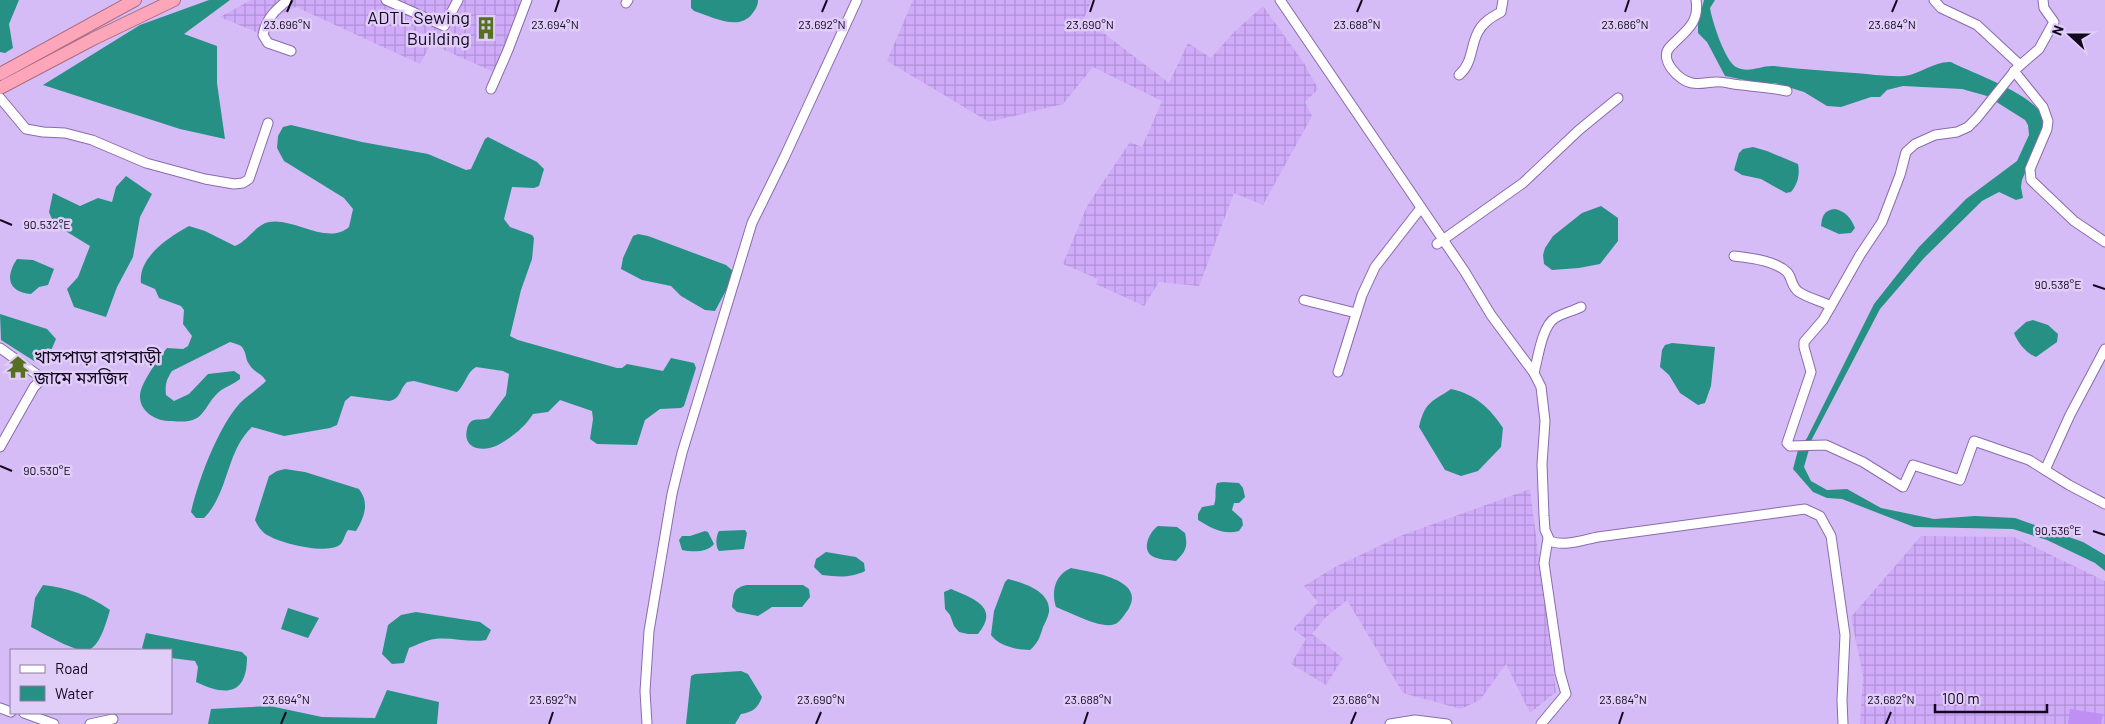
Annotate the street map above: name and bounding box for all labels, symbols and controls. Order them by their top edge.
place label: ADTL Sewing Building [367,6,470,49]
north arrow [2045,10,2095,60]
building icon: ADTL Sewing Building [473,15,499,41]
text: 23.696°N [263,17,311,31]
text: 23.694°N [531,17,579,31]
text: 23.692°N [798,17,846,31]
text: 23.690°N [1066,17,1114,31]
text: 23.688°N [1333,17,1381,31]
text: 23.686°N [1601,17,1649,31]
text: 23.684°N [1868,17,1916,31]
text: N [2048,23,2067,38]
text: 90.532°E [24,217,70,231]
text: 90.538°E [2035,277,2081,291]
place label: খাসপাড়া বাগবাড়ী জামে মসজিদ [33,345,161,388]
temple icon: খাসপাড়া বাগবাড়ী জামে মসজিদ [5,354,31,380]
text: 90.530°E [23,463,71,477]
text: 90.536°E [2035,523,2081,537]
legend [10,649,172,714]
text: Road [55,659,88,677]
scale bar [1935,682,2048,714]
text: Water [55,684,94,702]
text: 100 m [1942,689,1980,707]
text: 23.694°N [262,692,310,706]
text: 23.692°N [529,692,577,706]
text: 23.690°N [797,692,845,706]
text: 23.688°N [1064,692,1112,706]
text: 23.686°N [1332,692,1380,706]
text: 23.684°N [1599,692,1647,706]
text: 23.682°N [1867,692,1915,706]

